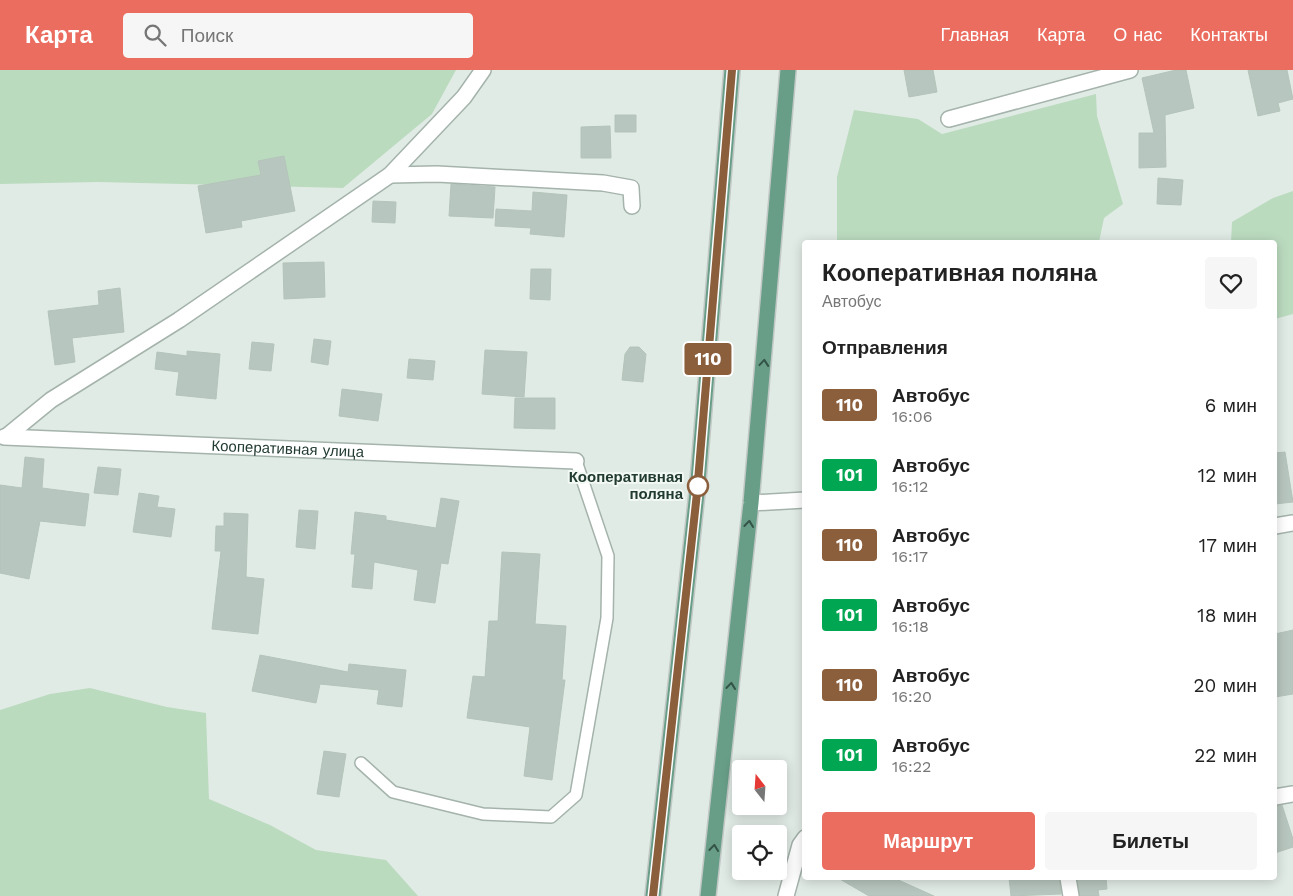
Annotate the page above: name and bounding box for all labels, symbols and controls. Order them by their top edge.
search box [123,13,473,58]
text: Карта [25,21,93,49]
icon: search [141,21,169,49]
text: Поиск [181,24,233,47]
text: Главная [940,24,1009,45]
text: Карта [1037,24,1085,45]
text: О нас [1113,24,1162,45]
text: Контакты [1190,24,1268,45]
button: heart [1205,257,1257,309]
text: Кооперативная поляна [822,259,1097,287]
text: Автобус [822,292,882,311]
text: Отправления [822,336,948,359]
line badge: 110 [679,343,737,375]
text: 110 [694,348,722,369]
one-way arrow [758,358,769,366]
text: Автобус [892,384,970,407]
text: 110 [836,394,863,415]
text: 6 мин [1205,394,1257,417]
text: 16:06 [892,407,932,426]
street label: Кооперативная улица [211,437,365,461]
text: Автобус [892,454,970,477]
text: 101 [836,464,863,485]
text: 12 мин [1198,464,1257,487]
place label: Кооперативная поляна [569,468,684,503]
marker: Кооперативная поляна [687,475,709,497]
text: 16:12 [892,477,928,496]
one-way arrow [743,520,754,528]
text: Автобус [892,524,970,547]
text: 110 [836,534,863,555]
text: 17 мин [1199,534,1257,557]
text: 16:17 [892,547,928,566]
text: Автобус [892,594,970,617]
text: 101 [836,604,863,625]
text: 18 мин [1197,604,1257,627]
text: 16:18 [892,617,929,636]
text: Автобус [892,664,970,687]
text: 110 [836,674,863,695]
text: 20 мин [1193,674,1257,697]
one-way arrow [725,682,736,690]
text: 16:20 [892,687,932,706]
text: Автобус [892,734,970,757]
text: 101 [836,744,863,765]
text: 22 мин [1194,744,1257,767]
text: 16:22 [892,757,931,776]
north arrow [732,760,788,815]
map controls [732,760,787,880]
button: Маршрут [822,812,1035,870]
button: Билеты [1045,812,1257,870]
button: locate [732,825,787,880]
one-way arrow [708,843,719,851]

